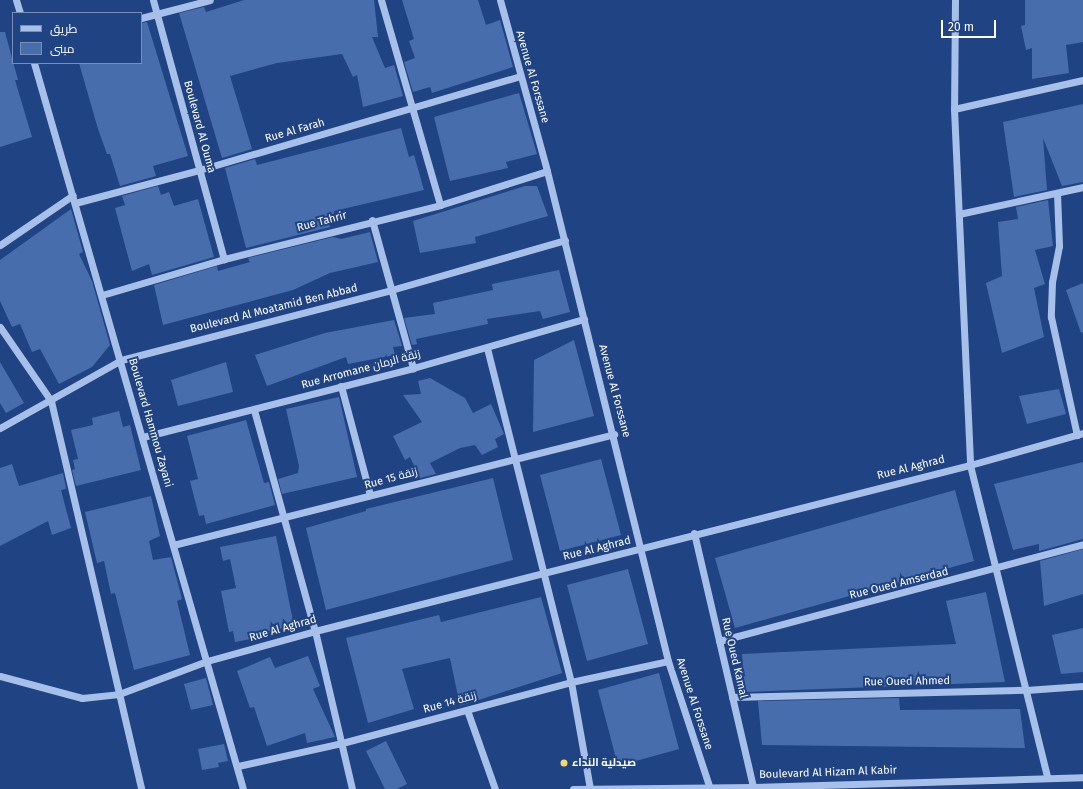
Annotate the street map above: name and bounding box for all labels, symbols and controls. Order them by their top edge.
legend [12,12,142,64]
scale bar [943,12,998,38]
text: 20 m [948,20,974,34]
text: طريق [50,22,77,36]
street label: Avenue Al Forssane [512,29,552,125]
text: مبنى [50,42,75,56]
street label: Boulevard Al Ouma [180,79,218,175]
street label: Rue Al Farah [264,116,326,146]
street label: Rue Tahrir [296,209,348,235]
street label: Boulevard Al Moatamid Ben Abbad [189,282,359,336]
street label: Avenue Al Forssane [595,343,633,439]
street label: Rue Arromane زنقة الرمان [300,348,422,392]
street label: Boulevard Hammou Zayani [125,357,175,489]
street label: Rue Al Aghrad [876,453,946,483]
street label: Rue 15 زنقة [363,466,419,492]
street label: Rue Al Aghrad [562,534,632,564]
street label: Rue Oued Amserdad [848,565,950,603]
street label: Rue Al Aghrad [248,613,318,645]
street label: Rue Oued Kamal [718,616,750,700]
street label: Avenue Al Forssane [673,656,715,752]
street label: Rue Oued Ahmed [864,675,950,689]
street label: Rue 14 زنقة [422,690,478,716]
place label: صيدلية النداء [572,756,636,770]
marker: صيدلية النداء [559,758,569,768]
street label: Boulevard Al Hizam Al Kabir [759,764,897,782]

